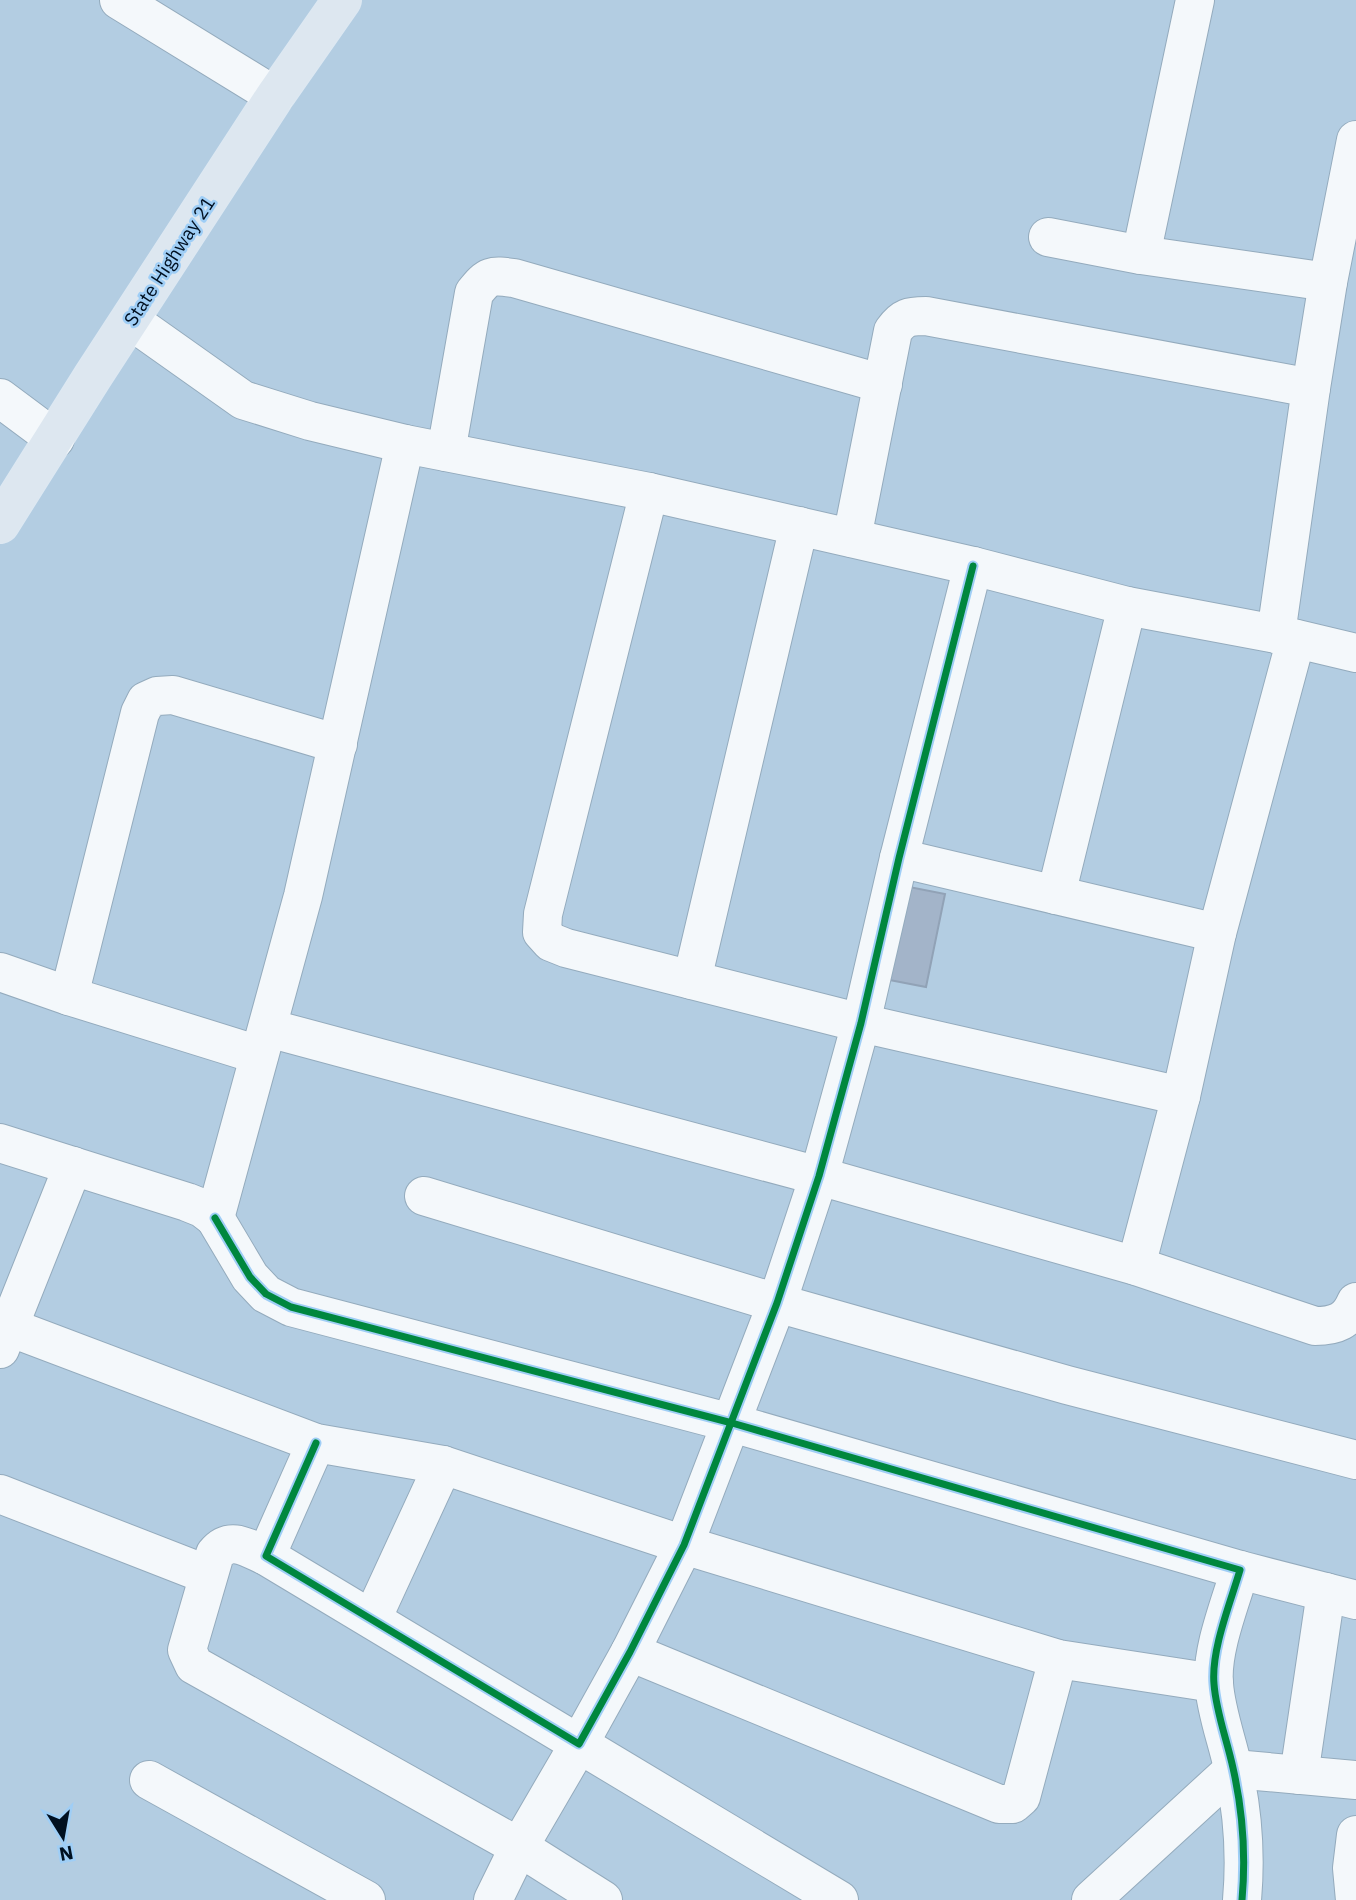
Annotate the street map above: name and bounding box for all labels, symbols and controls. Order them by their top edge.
street label: State Highway 21 [118,192,220,330]
north arrow [28,1802,98,1872]
text: N [57,1841,75,1867]

